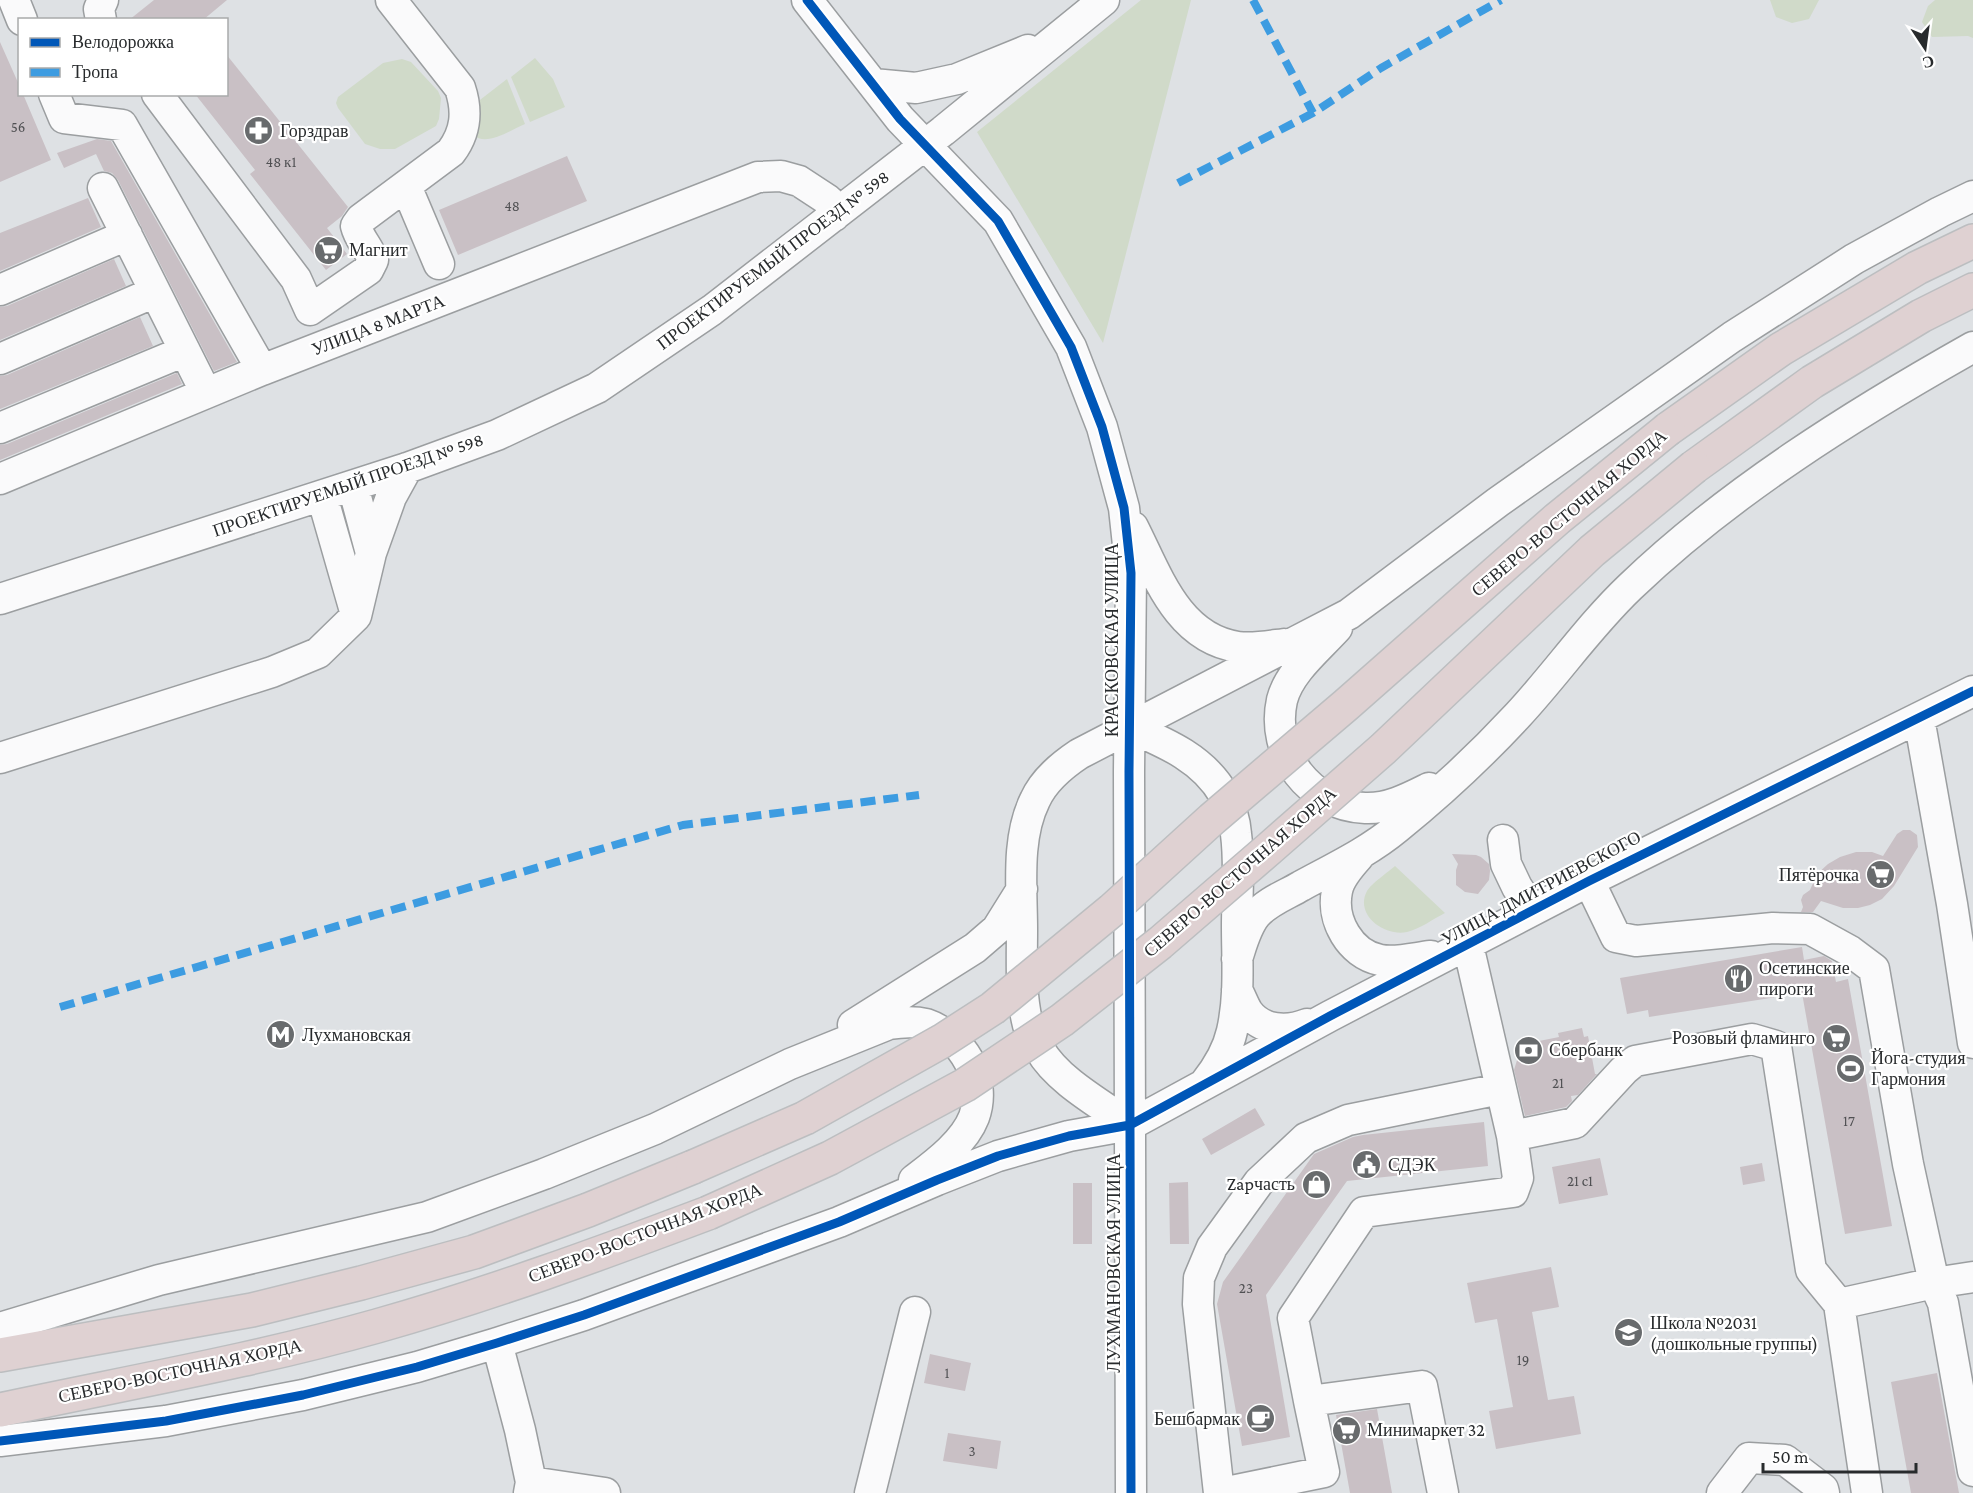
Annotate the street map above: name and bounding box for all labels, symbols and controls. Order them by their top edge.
legend [18,18,228,96]
north arrow [1895,18,1955,78]
text: Велодорожка [72,32,174,52]
text: С [1921,53,1936,72]
text: Тропа [72,62,118,82]
pharmacy icon: Горздрав [243,115,275,147]
house number: 56 [11,119,25,135]
place label: Горздрав [280,121,348,141]
house number: 48 к1 [266,154,296,170]
street label: ПРОЕКТИРУЕМЫЙ ПРОЕЗД № 598 [653,166,893,354]
house number: 48 [504,198,520,214]
supermarket icon: Магнит [312,234,344,266]
place label: Магнит [349,240,408,260]
street label: УЛИЦА 8 МАРТА [309,290,447,360]
street label: СЕВЕРО-ВОСТОЧНАЯ ХОРДА [1467,425,1671,601]
street label: ПРОЕКТИРУЕМЫЙ ПРОЕЗД № 598 [210,429,486,541]
street label: КРАСКОВСКАЯ УЛИЦА [1102,543,1122,737]
street label: СЕВЕРО-ВОСТОЧНАЯ ХОРДА [1140,783,1340,961]
street label: УЛИЦА ДМИТРИЕВСКОГО [1438,827,1644,949]
supermarket icon: Пятёрочка [1864,859,1896,891]
place label: Пятёрочка [1779,865,1859,885]
place label: Осетинские пироги [1759,958,1850,999]
restaurant icon: Осетинские пироги [1722,962,1754,994]
metro station icon: Лухмановская [265,1019,297,1051]
supermarket icon: Розовый фламинго [1820,1022,1852,1054]
place label: Лухмановская [302,1025,411,1045]
place label: Розовый фламинго [1672,1028,1815,1048]
bank icon: Сбербанк [1512,1034,1544,1066]
place label: Сбербанк [1549,1040,1623,1060]
place label: Йога-студия Гармония [1871,1048,1965,1089]
sports icon: Йога-студия Гармония [1834,1052,1866,1084]
house number: 21 [1552,1075,1564,1091]
house number: 17 [1843,1113,1855,1129]
public building icon: СДЭК [1351,1149,1383,1181]
street label: ЛУХМАНОВСКАЯ УЛИЦА [1104,1153,1124,1373]
place label: СДЭК [1388,1155,1437,1175]
shop icon: Zapчасть [1300,1168,1332,1200]
house number: 21 c1 [1567,1173,1593,1189]
place label: Zapчасть [1227,1174,1295,1194]
street label: СЕВЕРО-ВОСТОЧНАЯ ХОРДА [525,1179,765,1287]
house number: 23 [1239,1280,1253,1296]
place label: Школа №2031 (дошкольные группы) [1650,1313,1818,1355]
school or university icon: Школа №2031 (дошкольные группы) [1613,1317,1645,1349]
street label: СЕВЕРО-ВОСТОЧНАЯ ХОРДА [56,1335,304,1407]
house number: 19 [1517,1352,1529,1368]
house number: 1 [945,1365,950,1381]
cafe icon: Бешбармак [1245,1403,1277,1435]
place label: Бешбармак [1154,1409,1240,1429]
supermarket icon: Минимаркет 32 [1330,1414,1362,1446]
place label: Минимаркет 32 [1367,1420,1485,1440]
scale bar [1763,1436,1916,1474]
house number: 3 [968,1443,976,1459]
text: 50 m [1772,1447,1809,1467]

